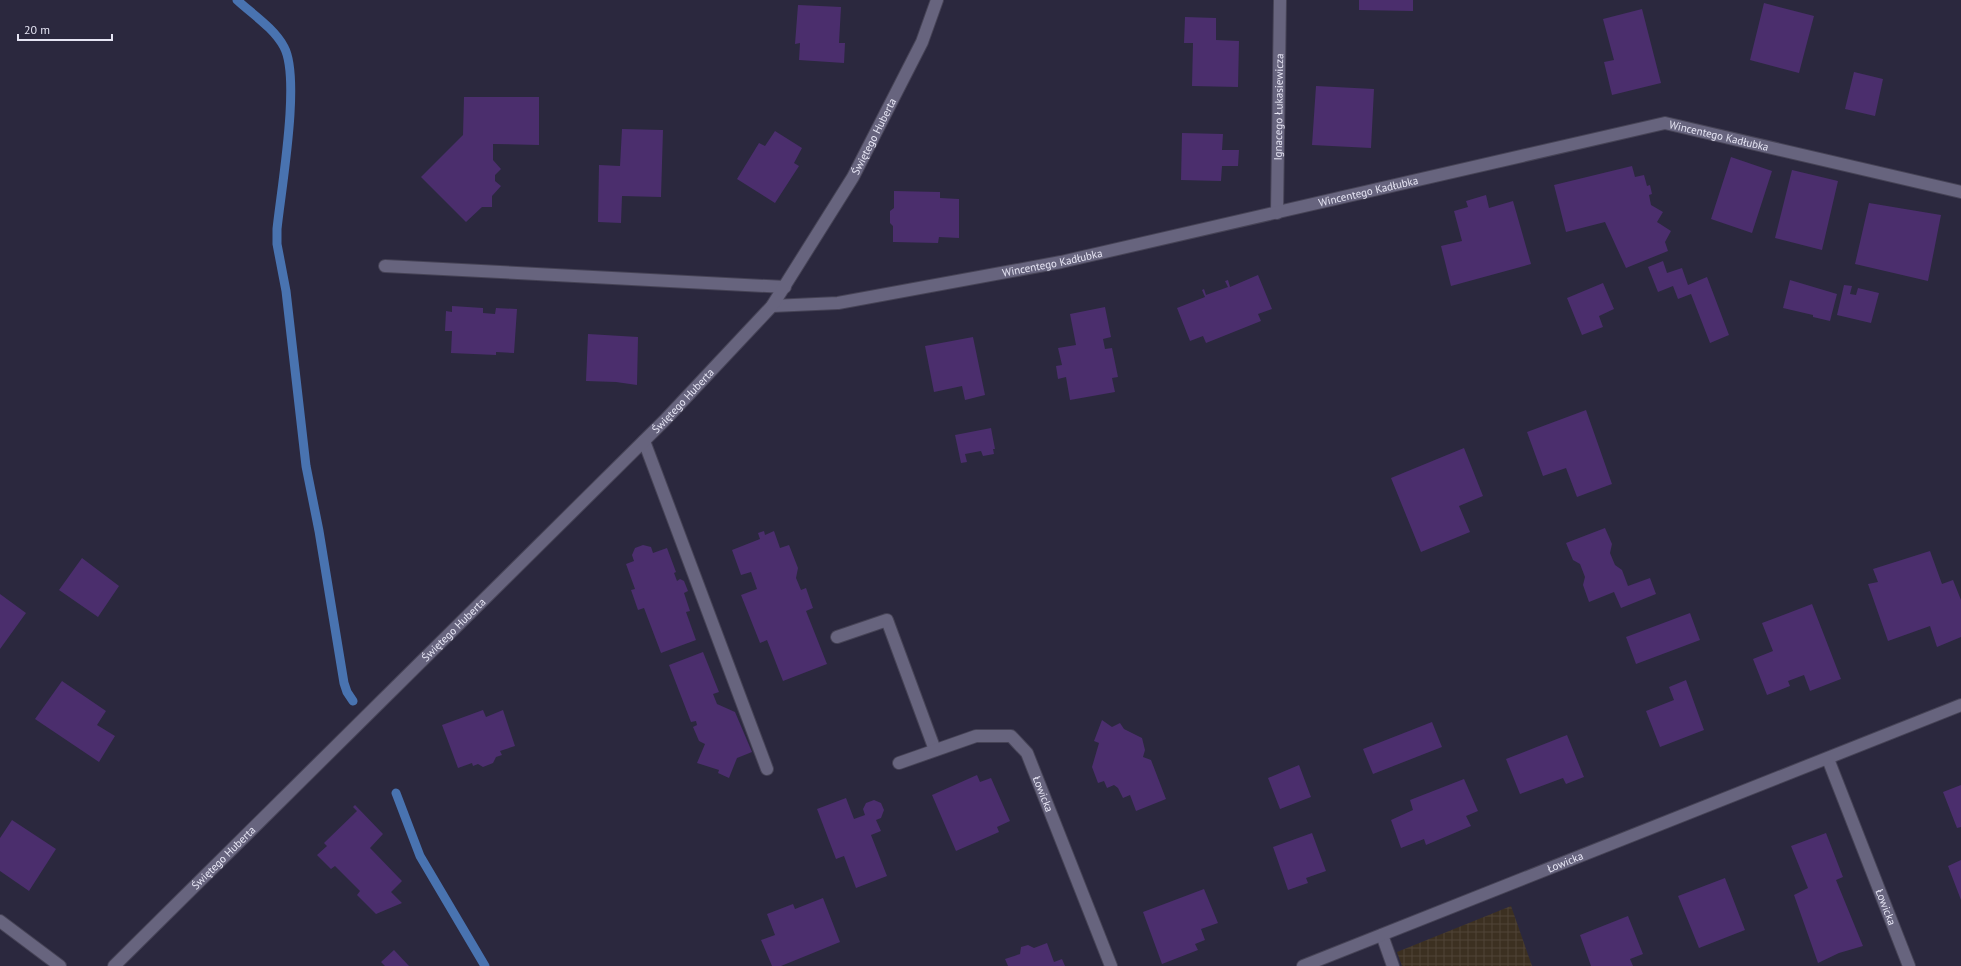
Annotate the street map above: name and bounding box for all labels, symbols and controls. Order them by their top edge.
scale bar [18,16,112,42]
text: 20 m [24,22,50,37]
street label: Ignacego Łukasiewicza [1271,53,1286,161]
street label: Świętego Huberta [848,96,899,177]
street label: Wincentego Kadłubka [1668,117,1770,154]
street label: Wincentego Kadłubka [1317,173,1419,210]
street label: Wincentego Kadłubka [1001,246,1104,280]
street label: Świętego Huberta [649,365,717,436]
street label: Świętego Huberta [419,595,488,664]
street label: Łowicka [1030,774,1057,814]
street label: Świętego Huberta [188,823,258,892]
street label: Łowicka [1545,849,1585,875]
street label: Łowicka [1873,887,1899,927]

